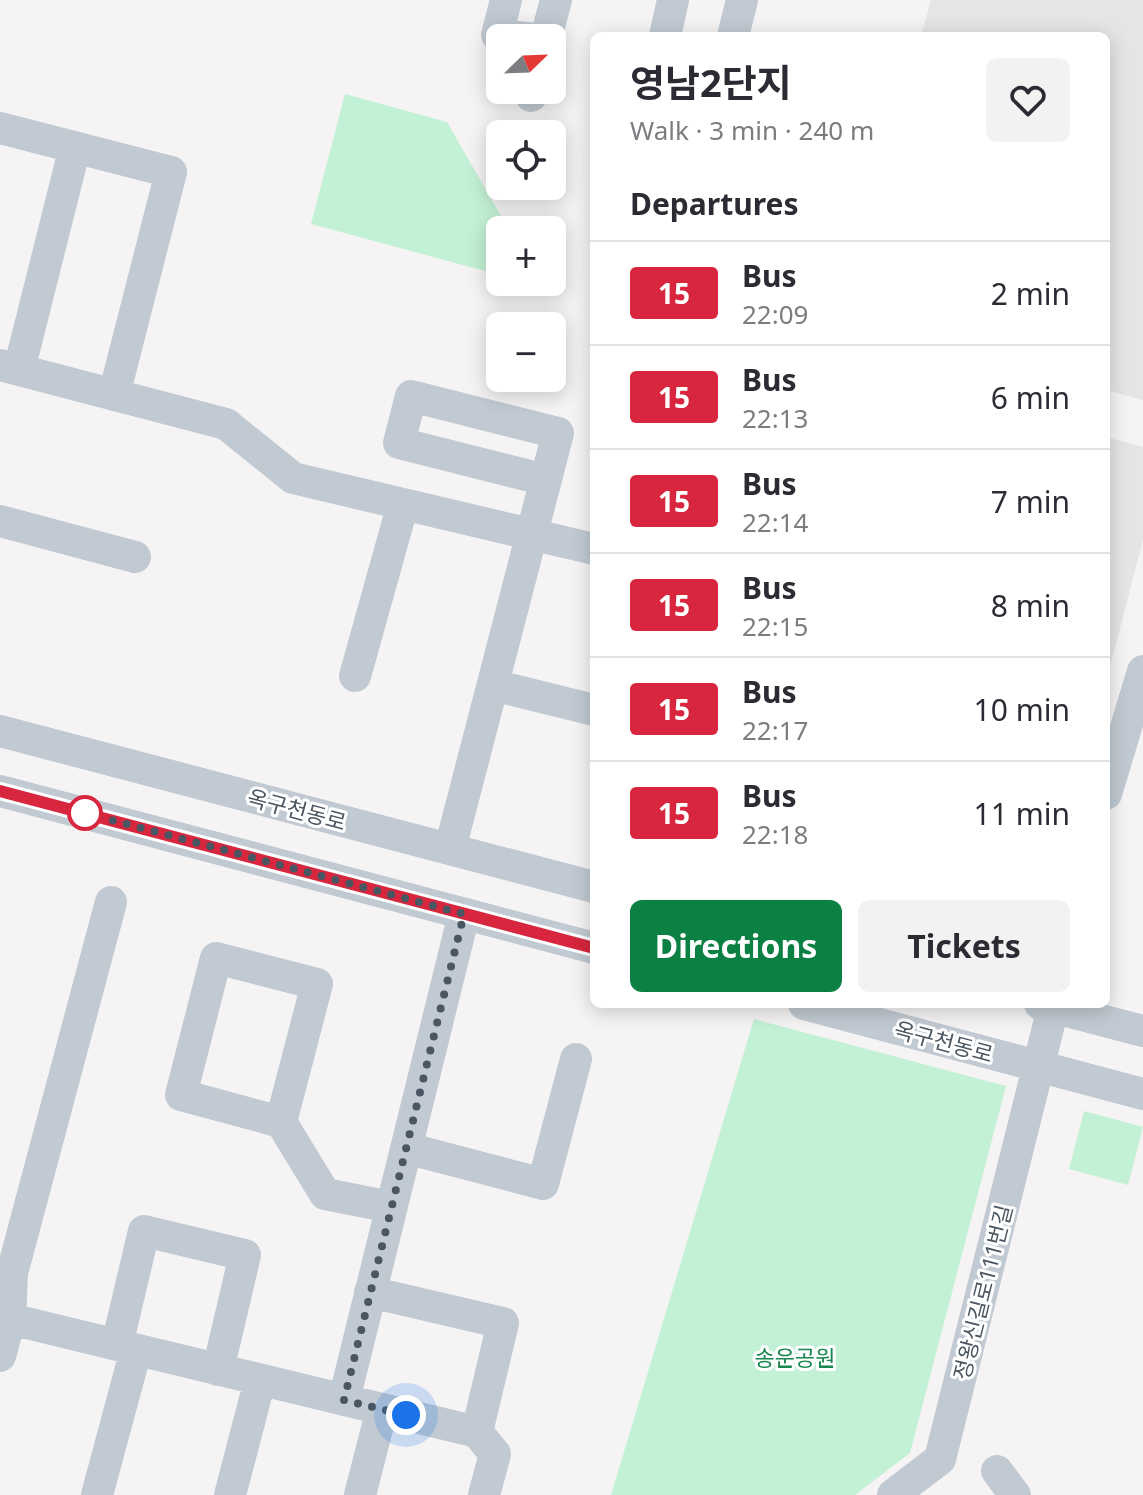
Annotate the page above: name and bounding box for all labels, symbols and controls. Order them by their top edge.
north arrow [486,24,566,104]
map controls [486,24,566,392]
text: 영남2단지 [630,56,792,108]
button: heart [986,58,1070,142]
text: Walk · 3 min · 240 m [630,112,874,148]
button: locate [486,120,566,200]
text: Departures [630,183,799,224]
button: + [486,216,566,296]
text: Bus [742,255,797,296]
text: 2 min [991,273,1070,314]
text: 15 [658,274,690,312]
text: 22:09 [742,296,808,332]
button: − [486,312,566,392]
text: Bus [742,359,797,400]
text: 6 min [991,377,1070,418]
text: 15 [658,378,690,416]
text: 22:13 [742,400,808,436]
text: Bus [742,463,797,504]
text: 7 min [991,481,1070,522]
text: 15 [658,482,690,520]
text: 22:14 [742,504,808,540]
text: Bus [742,567,797,608]
text: 8 min [991,585,1070,626]
text: 15 [658,586,690,624]
text: 22:15 [742,608,808,644]
text: Bus [742,671,797,712]
text: 10 min [974,689,1070,730]
text: 15 [658,690,690,728]
text: 22:17 [742,712,808,748]
text: Bus [742,775,797,816]
street label: 옥구천동로 [244,781,350,837]
text: 11 min [974,793,1070,834]
text: 15 [658,794,690,832]
unlabelled marker [68,796,102,830]
text: 22:18 [742,816,808,852]
button: Directions [630,900,842,992]
button: Tickets [858,900,1070,992]
street label: 옥구천동로 [891,1013,997,1069]
street label: 정왕신길로111번길 [946,1201,1018,1383]
park label: 송운공원 [755,1342,835,1372]
your location [386,1395,426,1435]

